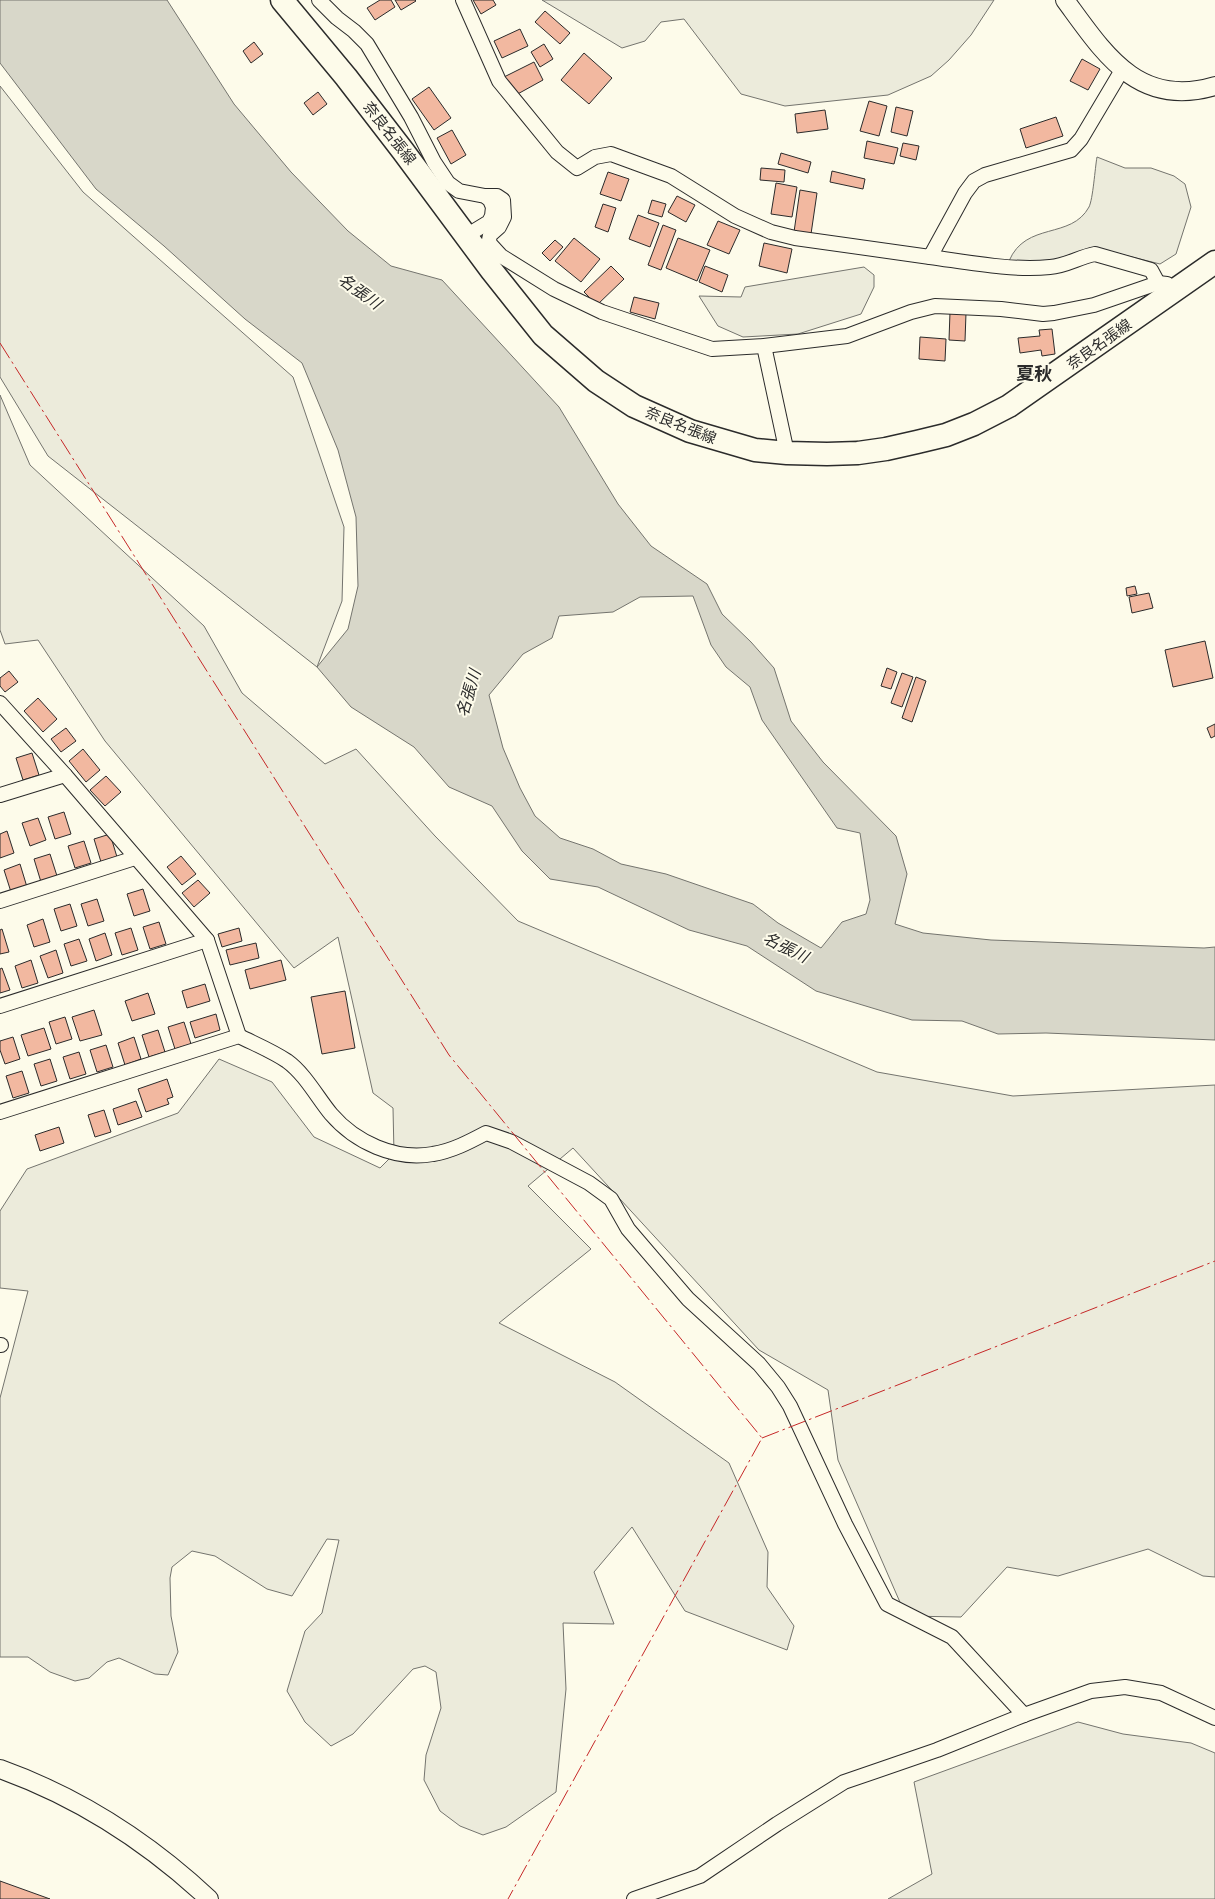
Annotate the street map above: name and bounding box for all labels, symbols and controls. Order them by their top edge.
street label: 奈良名張線 [359,98,421,168]
water label: 名張川 [335,269,387,314]
street label: 奈良名張線 [1063,315,1135,373]
district label: 夏秋 [1016,362,1052,385]
street label: 奈良名張線 [643,402,719,448]
water label: 名張川 [451,665,485,719]
water label: 名張川 [760,927,814,967]

